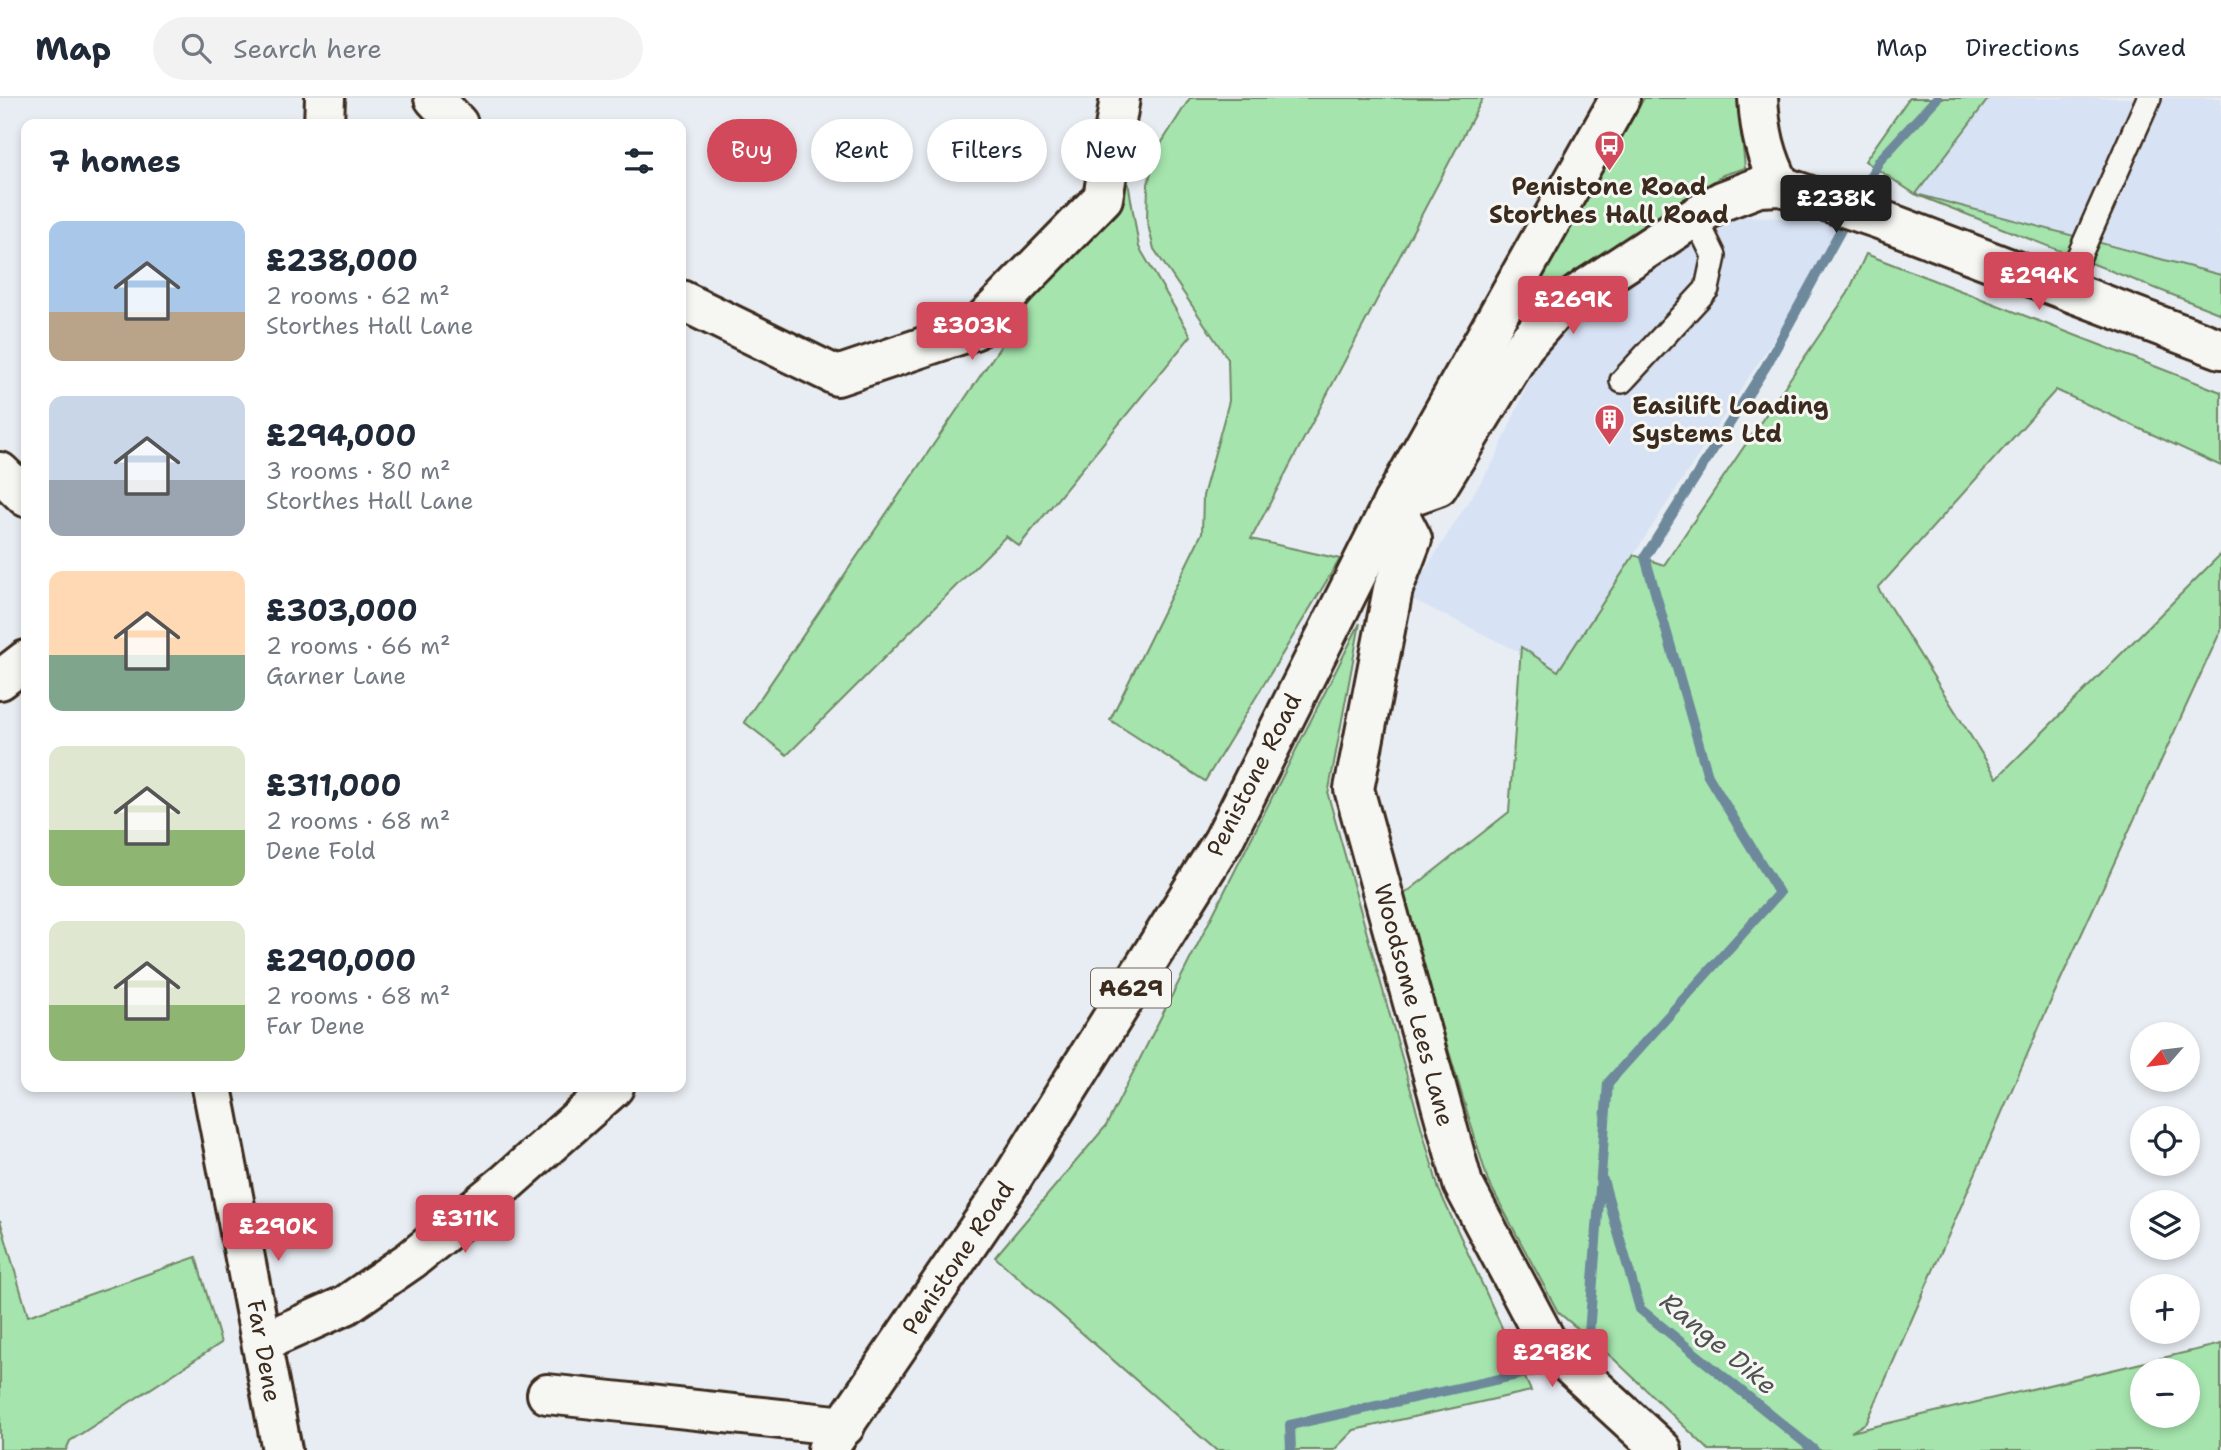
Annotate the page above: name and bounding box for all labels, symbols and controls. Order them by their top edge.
search box [153,17,643,80]
text: Map [35,26,111,71]
icon: search [177,29,215,67]
text: Search here [233,31,382,66]
text: Map [1876,32,1927,64]
text: Directions [1965,32,2080,64]
text: Saved [2118,32,2186,64]
chip: Buy [707,119,797,182]
chip: Rent [811,119,913,182]
chip: Filters [927,119,1047,182]
chip: New [1061,119,1161,182]
bus stop icon: Penistone Road Storthes Hall Road [1592,128,1626,172]
text: 7 homes [49,141,181,182]
icon: filters [620,142,658,180]
place label: Penistone Road Storthes Hall Road [1489,171,1729,231]
pin: £238K [1787,176,1885,235]
text: £238K [1796,183,1876,213]
text: £238,000 [266,240,418,281]
icon: home [105,249,189,333]
pin: £294K [1990,252,2088,312]
text: £294K [2000,260,2078,290]
pin: £269K [1524,276,1622,336]
text: 2 rooms · 62 m² [266,281,450,311]
text: £269K [1534,284,1612,314]
pin: £303K [923,302,1021,362]
text: £303K [933,310,1011,340]
text: Storthes Hall Lane [266,311,474,341]
place label: Easilift Loading Systems Ltd [1632,390,1829,450]
building icon: Easilift Loading Systems Ltd [1592,403,1626,447]
text: £294,000 [266,415,416,456]
icon: home [105,424,189,508]
text: 3 rooms · 80 m² [266,456,451,486]
text: Storthes Hall Lane [266,486,474,516]
text: £303,000 [266,590,418,631]
icon: home [105,599,189,683]
text: 2 rooms · 66 m² [266,631,451,661]
text: Garner Lane [266,661,406,691]
street label: Penistone Road [1199,688,1309,862]
text: £311,000 [266,765,401,806]
icon: home [105,774,189,858]
text: 2 rooms · 68 m² [266,806,450,836]
text: Dene Fold [266,836,376,866]
street label: Woodsome Lees Lane [1366,880,1462,1130]
text: £290,000 [266,940,416,981]
icon: home [105,949,189,1033]
road number: A629 [1091,968,1171,1007]
text: 2 rooms · 68 m² [266,981,450,1011]
text: Far Dene [266,1011,365,1041]
north arrow [2130,1022,2200,1092]
map controls [2130,1022,2200,1428]
button: locate [2130,1106,2200,1176]
street label: Penistone Road [895,1175,1021,1341]
button: layers [2130,1190,2200,1260]
pin: £311K [416,1196,514,1255]
text: £311K [432,1203,498,1233]
pin: £290K [229,1204,327,1263]
text: £290K [239,1211,317,1241]
button: + [2130,1274,2200,1344]
water label: Range Dike [1653,1284,1785,1402]
street label: Far Dene [239,1297,289,1405]
pin: £298K [1503,1330,1601,1389]
text: £298K [1513,1337,1591,1367]
button: − [2130,1358,2200,1428]

